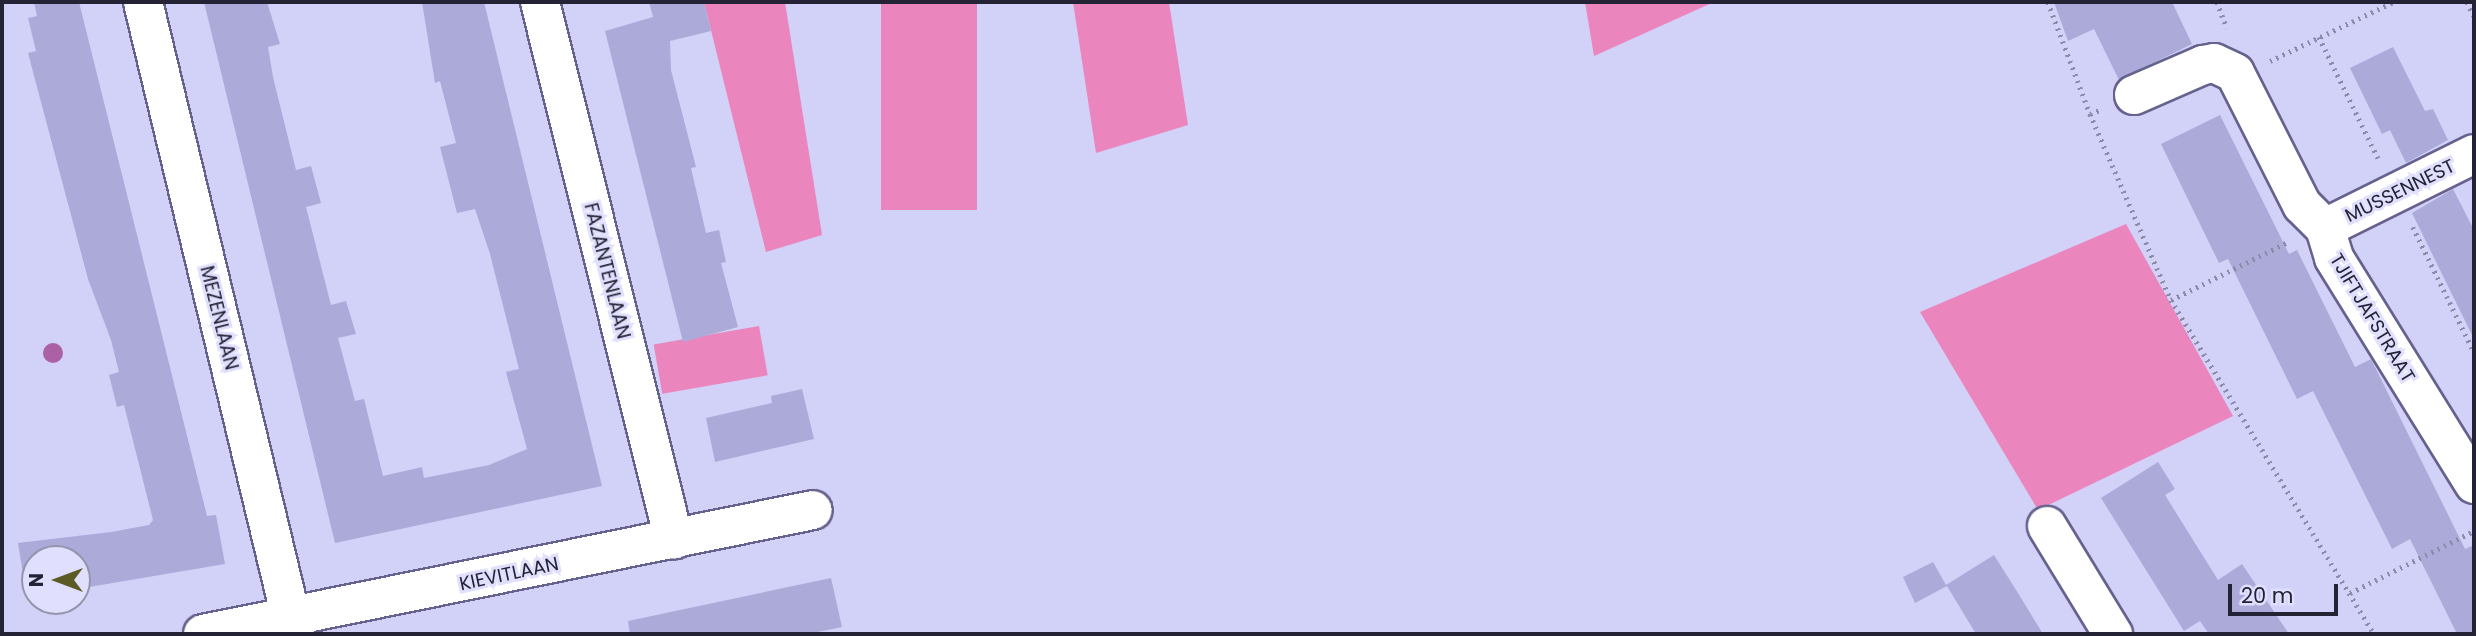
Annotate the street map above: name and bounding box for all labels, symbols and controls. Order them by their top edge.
street label: MUSSENNEST [2341,155,2459,227]
street label: FAZANTENLAAN [579,201,635,341]
street label: TJIFTJAFSTRAAT [2325,249,2419,387]
street label: MEZENLAAN [195,263,243,373]
north arrow [21,545,91,615]
street label: KIEVITLAAN [457,552,561,596]
scale bar [2231,570,2341,614]
text: N [23,573,50,587]
text: 20 m [2241,581,2294,610]

